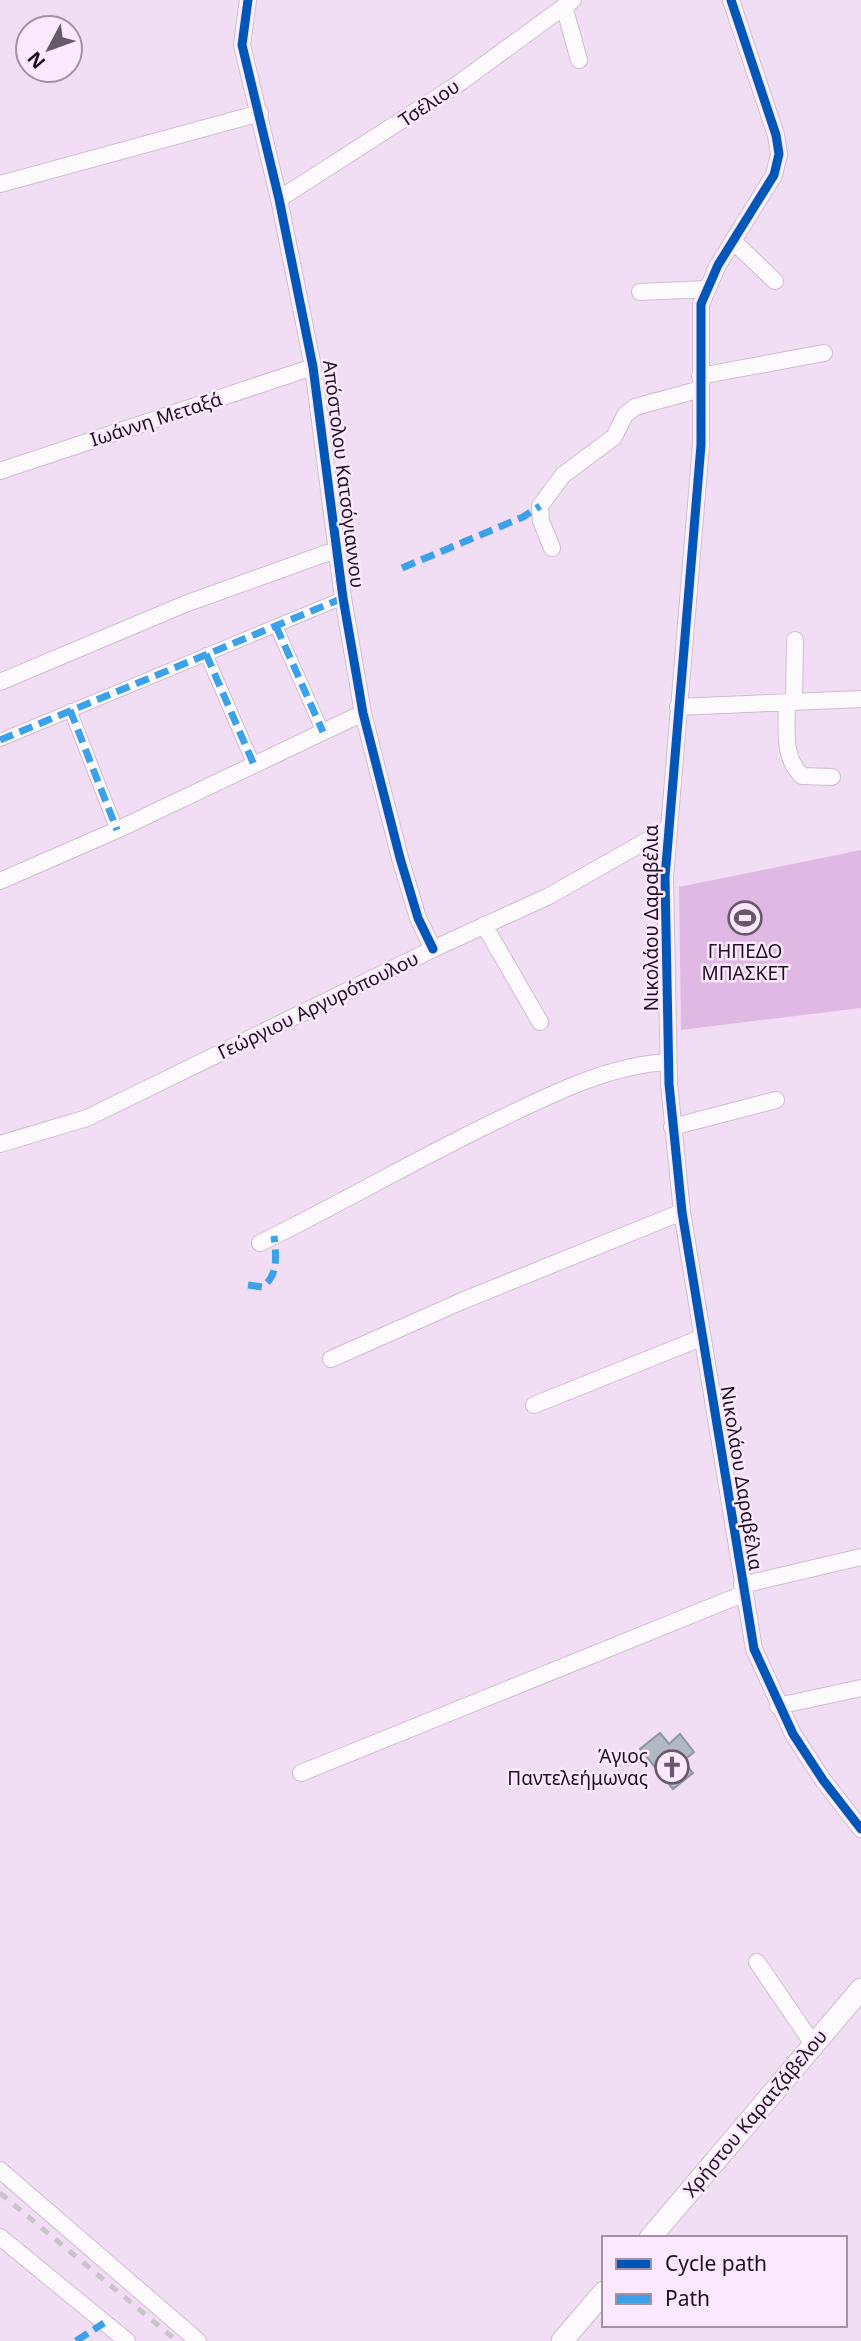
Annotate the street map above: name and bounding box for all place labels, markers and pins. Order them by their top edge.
sports icon: ΓΗΠΕΔΟ ΜΠΑΣΚΕΤ [726,899,764,937]
place label: ΓΗΠΕΔΟ ΜΠΑΣΚΕΤ [701,938,789,986]
place label: Άγιος Παντελεήμωνας [507,1743,648,1791]
church icon: Άγιος Παντελεήμωνας [653,1748,691,1786]

